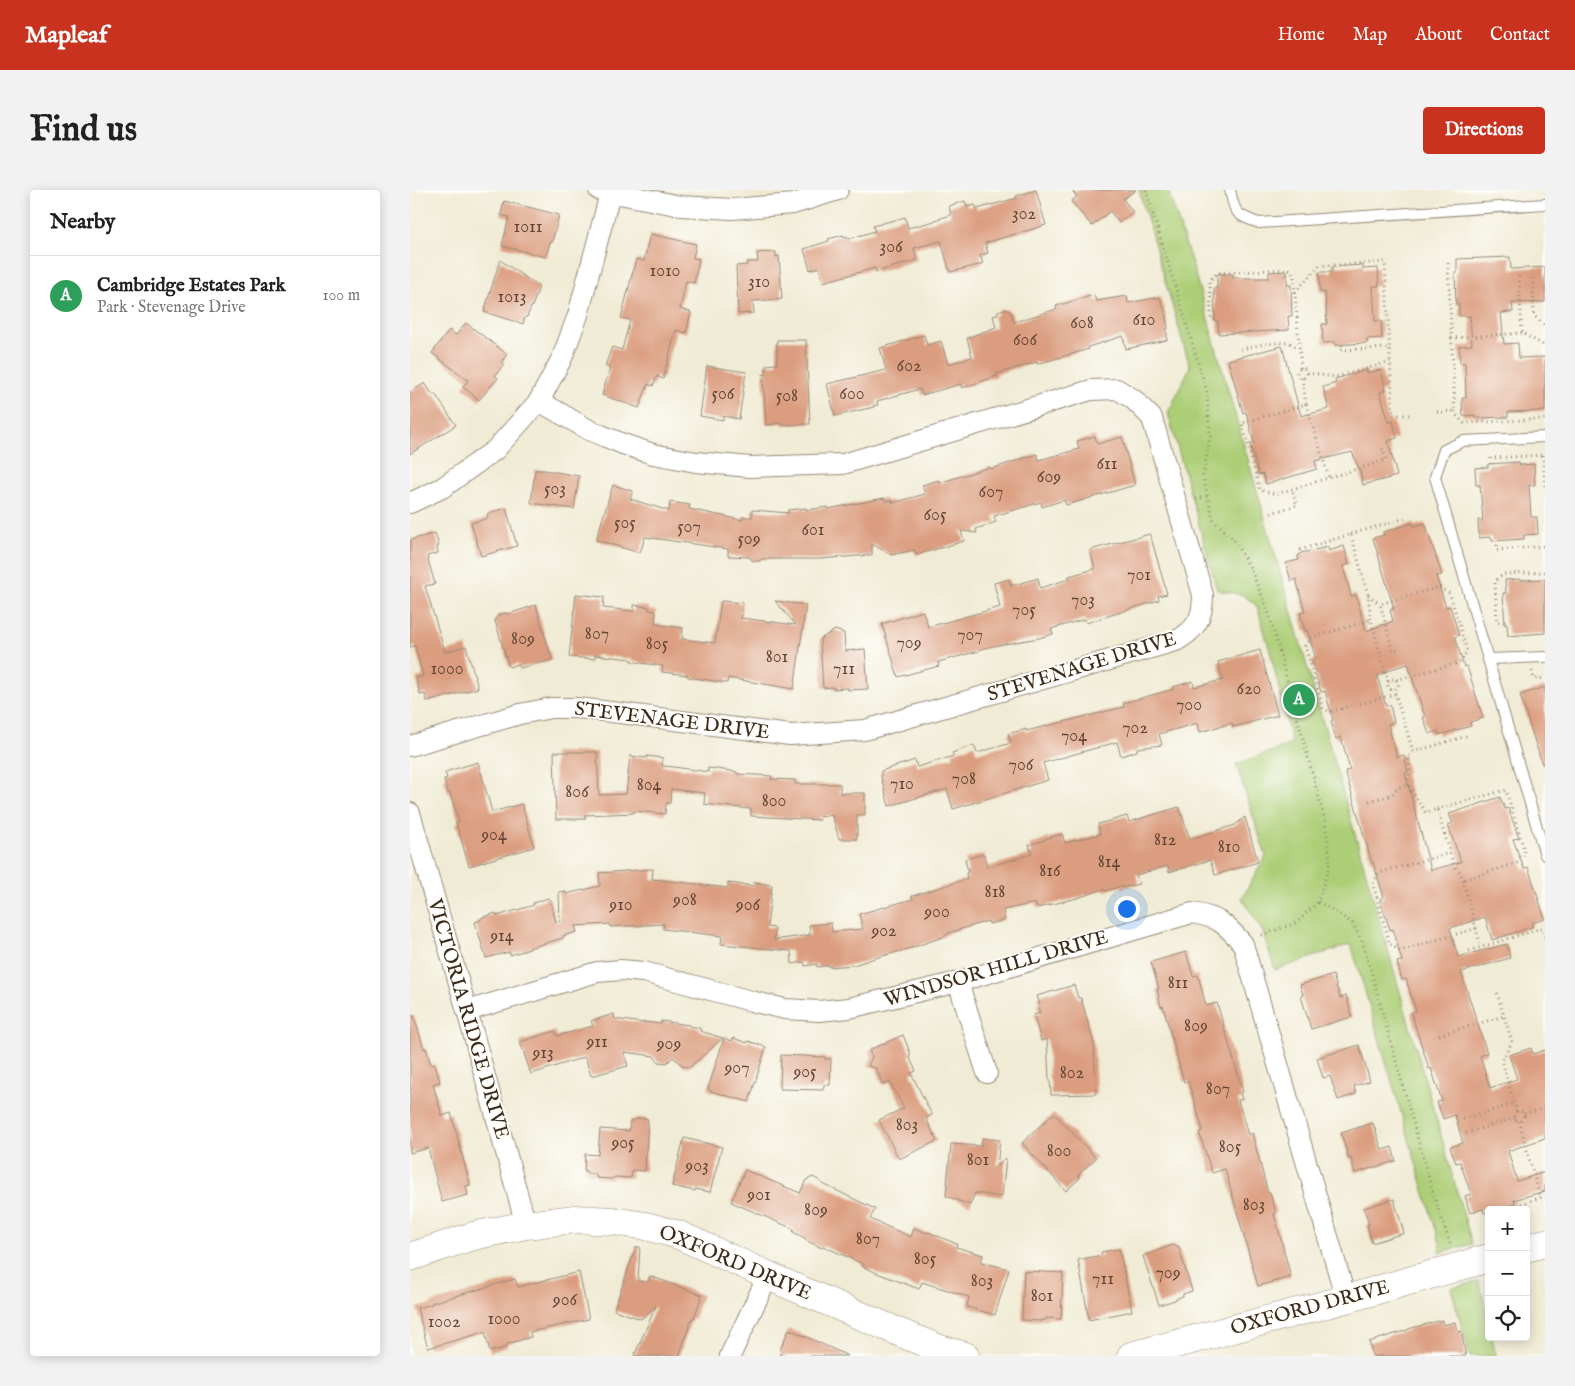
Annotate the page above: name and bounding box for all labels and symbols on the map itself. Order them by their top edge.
house number: 302 [1012,203,1036,226]
house number: 1011 [514,216,542,239]
house number: 306 [879,236,903,259]
house number: 1010 [650,260,680,283]
house number: 310 [748,271,770,294]
house number: 1013 [498,286,526,309]
house number: 610 [1133,309,1155,332]
house number: 608 [1070,312,1094,335]
house number: 606 [1013,329,1037,352]
house number: 602 [897,355,921,378]
house number: 506 [712,383,735,406]
house number: 600 [839,383,865,406]
house number: 508 [776,385,798,408]
house number: 611 [1097,453,1117,476]
house number: 609 [1037,466,1061,489]
house number: 503 [544,478,566,501]
house number: 607 [979,481,1003,504]
house number: 605 [924,504,947,527]
house number: 505 [614,512,636,535]
house number: 507 [677,516,701,539]
house number: 601 [801,519,825,542]
house number: 509 [737,528,761,551]
house number: 701 [1127,564,1151,587]
house number: 703 [1071,589,1095,612]
house number: 705 [1012,599,1036,622]
house number: 807 [585,623,609,646]
house number: 707 [957,624,983,647]
street label: STEVENAGE DRIVE [985,626,1180,708]
house number: 809 [511,628,535,651]
house number: 709 [896,632,922,655]
house number: 805 [646,633,669,656]
house number: 801 [766,646,788,669]
house number: 1000 [430,658,464,681]
house number: 711 [833,658,855,681]
house number: 620 [1237,678,1261,701]
pin: A [1283,681,1315,719]
house number: 700 [1176,694,1202,717]
street label: STEVENAGE DRIVE [573,697,771,745]
house number: 702 [1122,717,1148,740]
house number: 704 [1061,725,1087,748]
house number: 706 [1009,754,1034,777]
house number: 708 [952,768,976,791]
house number: 710 [890,773,914,796]
house number: 804 [637,774,662,797]
house number: 806 [565,781,589,804]
house number: 800 [762,790,786,813]
house number: 904 [480,824,507,847]
house number: 812 [1154,829,1176,852]
house number: 810 [1218,836,1240,859]
house number: 814 [1098,851,1120,874]
house number: 816 [1039,860,1061,883]
house number: 818 [985,881,1005,904]
house number: 908 [672,889,697,912]
house number: 910 [608,894,633,917]
house number: 906 [735,894,761,917]
street label: VICTORIA RIDGE DRIVE [421,895,514,1142]
your location [1114,896,1140,922]
house number: 900 [923,901,950,924]
house number: 902 [870,920,897,943]
house number: 914 [489,925,514,948]
street label: WINDSOR HILL DRIVE [881,925,1111,1013]
house number: 811 [1168,972,1188,995]
house number: 809 [1184,1015,1208,1038]
house number: 911 [585,1031,608,1054]
house number: 909 [656,1033,681,1056]
house number: 913 [531,1042,554,1065]
house number: 907 [723,1057,750,1080]
house number: 905 [792,1061,817,1084]
house number: 802 [1060,1062,1084,1085]
house number: 807 [1206,1078,1230,1101]
house number: 803 [896,1114,918,1137]
house number: 905 [610,1132,635,1155]
house number: 805 [1219,1136,1242,1159]
house number: 800 [1047,1140,1071,1163]
house number: 801 [967,1149,989,1172]
house number: 903 [684,1155,709,1178]
house number: 901 [746,1184,771,1207]
house number: 803 [1243,1194,1265,1217]
house number: 809 [804,1199,828,1222]
street label: OXFORD DRIVE [655,1220,815,1306]
house number: 807 [856,1228,880,1251]
house number: 805 [914,1248,937,1271]
house number: 709 [1155,1262,1181,1285]
house number: 711 [1092,1268,1114,1291]
house number: 803 [971,1270,993,1293]
street label: OXFORD DRIVE [1228,1275,1392,1341]
house number: 801 [1031,1285,1053,1308]
house number: 906 [552,1289,578,1312]
house number: 1000 [487,1308,521,1331]
house number: 1002 [428,1311,460,1334]

